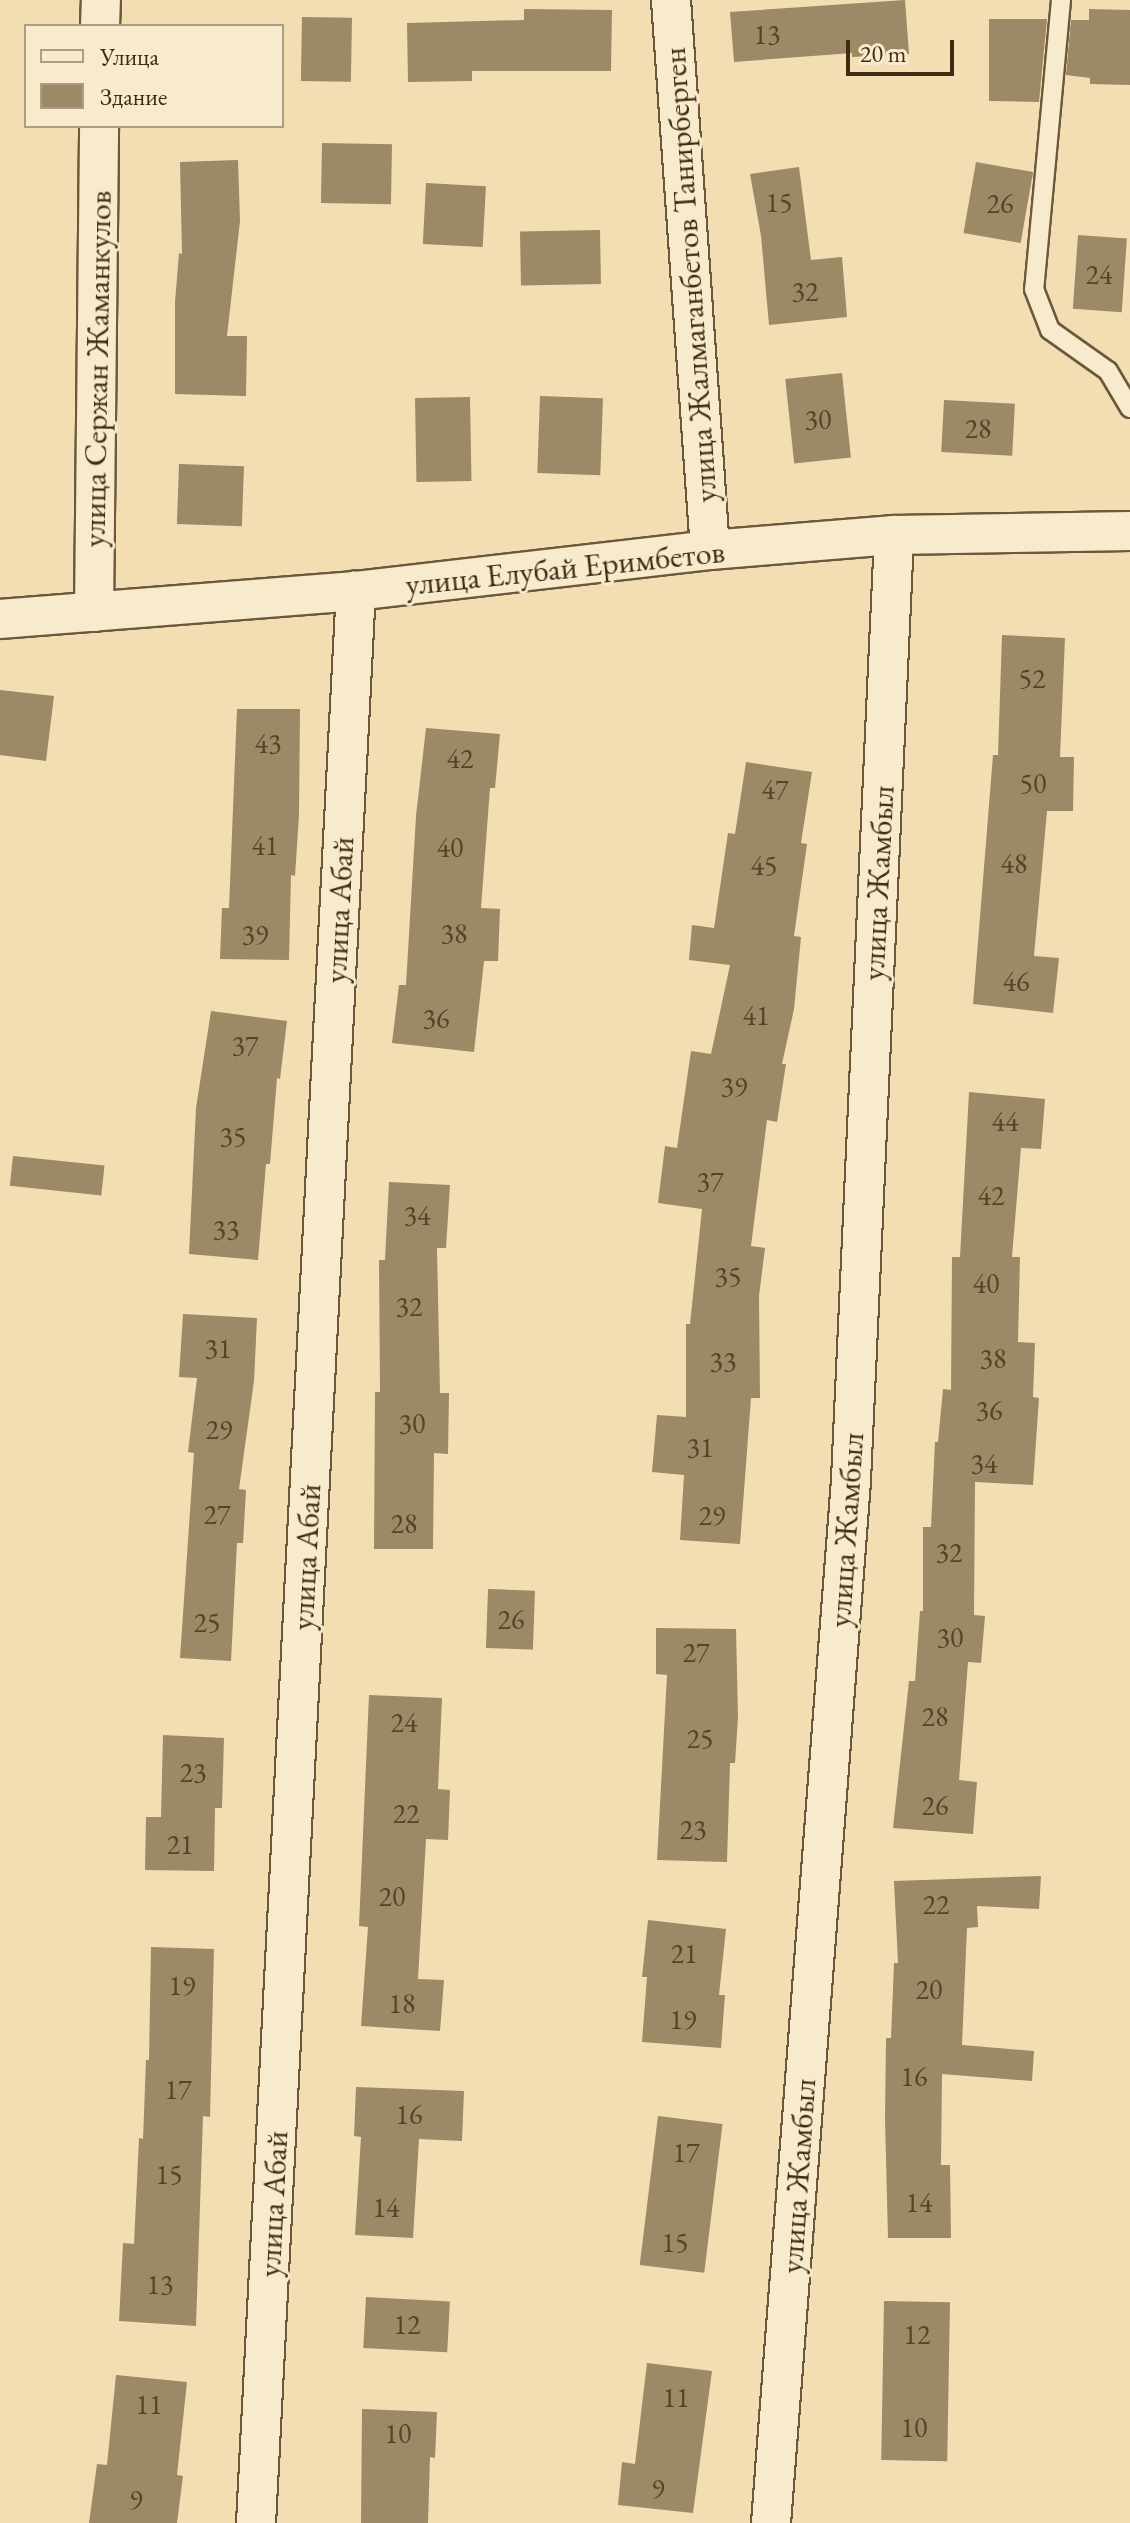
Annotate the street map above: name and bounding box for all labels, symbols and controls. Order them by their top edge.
house number: 13 [754,17,780,51]
legend [24,24,284,128]
scale bar [850,24,958,74]
text: 20 m [860,38,907,69]
text: Улица [100,41,159,72]
street label: улица Жалмаганбетов Танирберген [655,46,725,504]
text: Здание [100,81,167,112]
house number: 15 [766,185,792,219]
house number: 26 [987,186,1013,220]
street label: улица Сержан Жаманкулов [75,190,119,548]
house number: 24 [1086,257,1112,291]
house number: 32 [792,274,818,308]
house number: 30 [805,402,831,436]
house number: 28 [965,411,991,445]
street label: улица Елубай Еримбетов [403,532,727,604]
house number: 52 [1019,661,1045,695]
house number: 43 [255,726,281,760]
house number: 42 [447,741,473,775]
house number: 50 [1020,766,1046,800]
house number: 47 [762,772,788,806]
street label: улица Жамбыл [854,784,902,982]
house number: 41 [252,828,278,862]
house number: 40 [437,830,463,864]
street label: улица Абай [316,836,362,984]
house number: 48 [1001,846,1027,880]
house number: 45 [751,848,777,882]
house number: 38 [441,916,467,950]
house number: 39 [242,917,268,951]
house number: 46 [1003,964,1029,998]
house number: 41 [743,998,769,1032]
house number: 36 [423,1001,449,1035]
house number: 37 [232,1028,258,1062]
house number: 39 [721,1069,747,1103]
house number: 44 [992,1104,1018,1138]
house number: 35 [220,1119,246,1153]
house number: 37 [697,1164,723,1198]
house number: 42 [978,1178,1004,1212]
house number: 34 [404,1198,430,1232]
house number: 33 [213,1212,239,1246]
house number: 35 [715,1259,741,1293]
house number: 40 [973,1266,999,1300]
house number: 32 [396,1289,422,1323]
house number: 31 [205,1331,231,1365]
house number: 38 [980,1341,1006,1375]
house number: 33 [710,1344,736,1378]
house number: 36 [976,1393,1002,1427]
house number: 30 [399,1406,425,1440]
house number: 29 [206,1412,232,1446]
house number: 31 [687,1430,713,1464]
street label: улица Жамбыл [820,1431,872,1629]
house number: 34 [971,1446,997,1480]
street label: улица Абай [283,1483,329,1631]
house number: 27 [204,1497,230,1531]
house number: 29 [699,1498,725,1532]
house number: 28 [391,1506,417,1540]
house number: 32 [936,1535,962,1569]
house number: 26 [498,1602,524,1636]
house number: 25 [194,1605,220,1639]
house number: 30 [937,1620,963,1654]
house number: 27 [683,1635,709,1669]
house number: 28 [922,1699,948,1733]
house number: 24 [391,1705,417,1739]
house number: 25 [687,1721,713,1755]
house number: 23 [180,1755,206,1789]
house number: 26 [922,1788,948,1822]
house number: 22 [393,1796,419,1830]
house number: 23 [680,1812,706,1846]
house number: 21 [167,1827,193,1861]
house number: 20 [379,1879,405,1913]
house number: 22 [923,1887,949,1921]
house number: 21 [671,1936,697,1970]
house number: 19 [169,1968,195,2002]
house number: 20 [916,1972,942,2006]
house number: 18 [389,1986,415,2020]
house number: 19 [670,2002,696,2036]
house number: 16 [901,2059,927,2093]
house number: 17 [165,2072,191,2106]
street label: улица Жамбыл [772,2077,824,2275]
house number: 16 [396,2097,422,2131]
street label: улица Абай [250,2130,296,2278]
house number: 17 [673,2135,699,2169]
house number: 15 [156,2157,182,2191]
house number: 14 [906,2185,932,2219]
house number: 14 [373,2190,399,2224]
house number: 15 [662,2225,688,2259]
house number: 13 [147,2267,173,2301]
house number: 12 [394,2307,420,2341]
house number: 12 [904,2317,930,2351]
house number: 11 [663,2380,689,2414]
house number: 11 [136,2387,162,2421]
house number: 10 [901,2410,927,2444]
house number: 10 [385,2416,411,2450]
house number: 9 [651,2471,665,2505]
house number: 9 [129,2482,143,2516]

